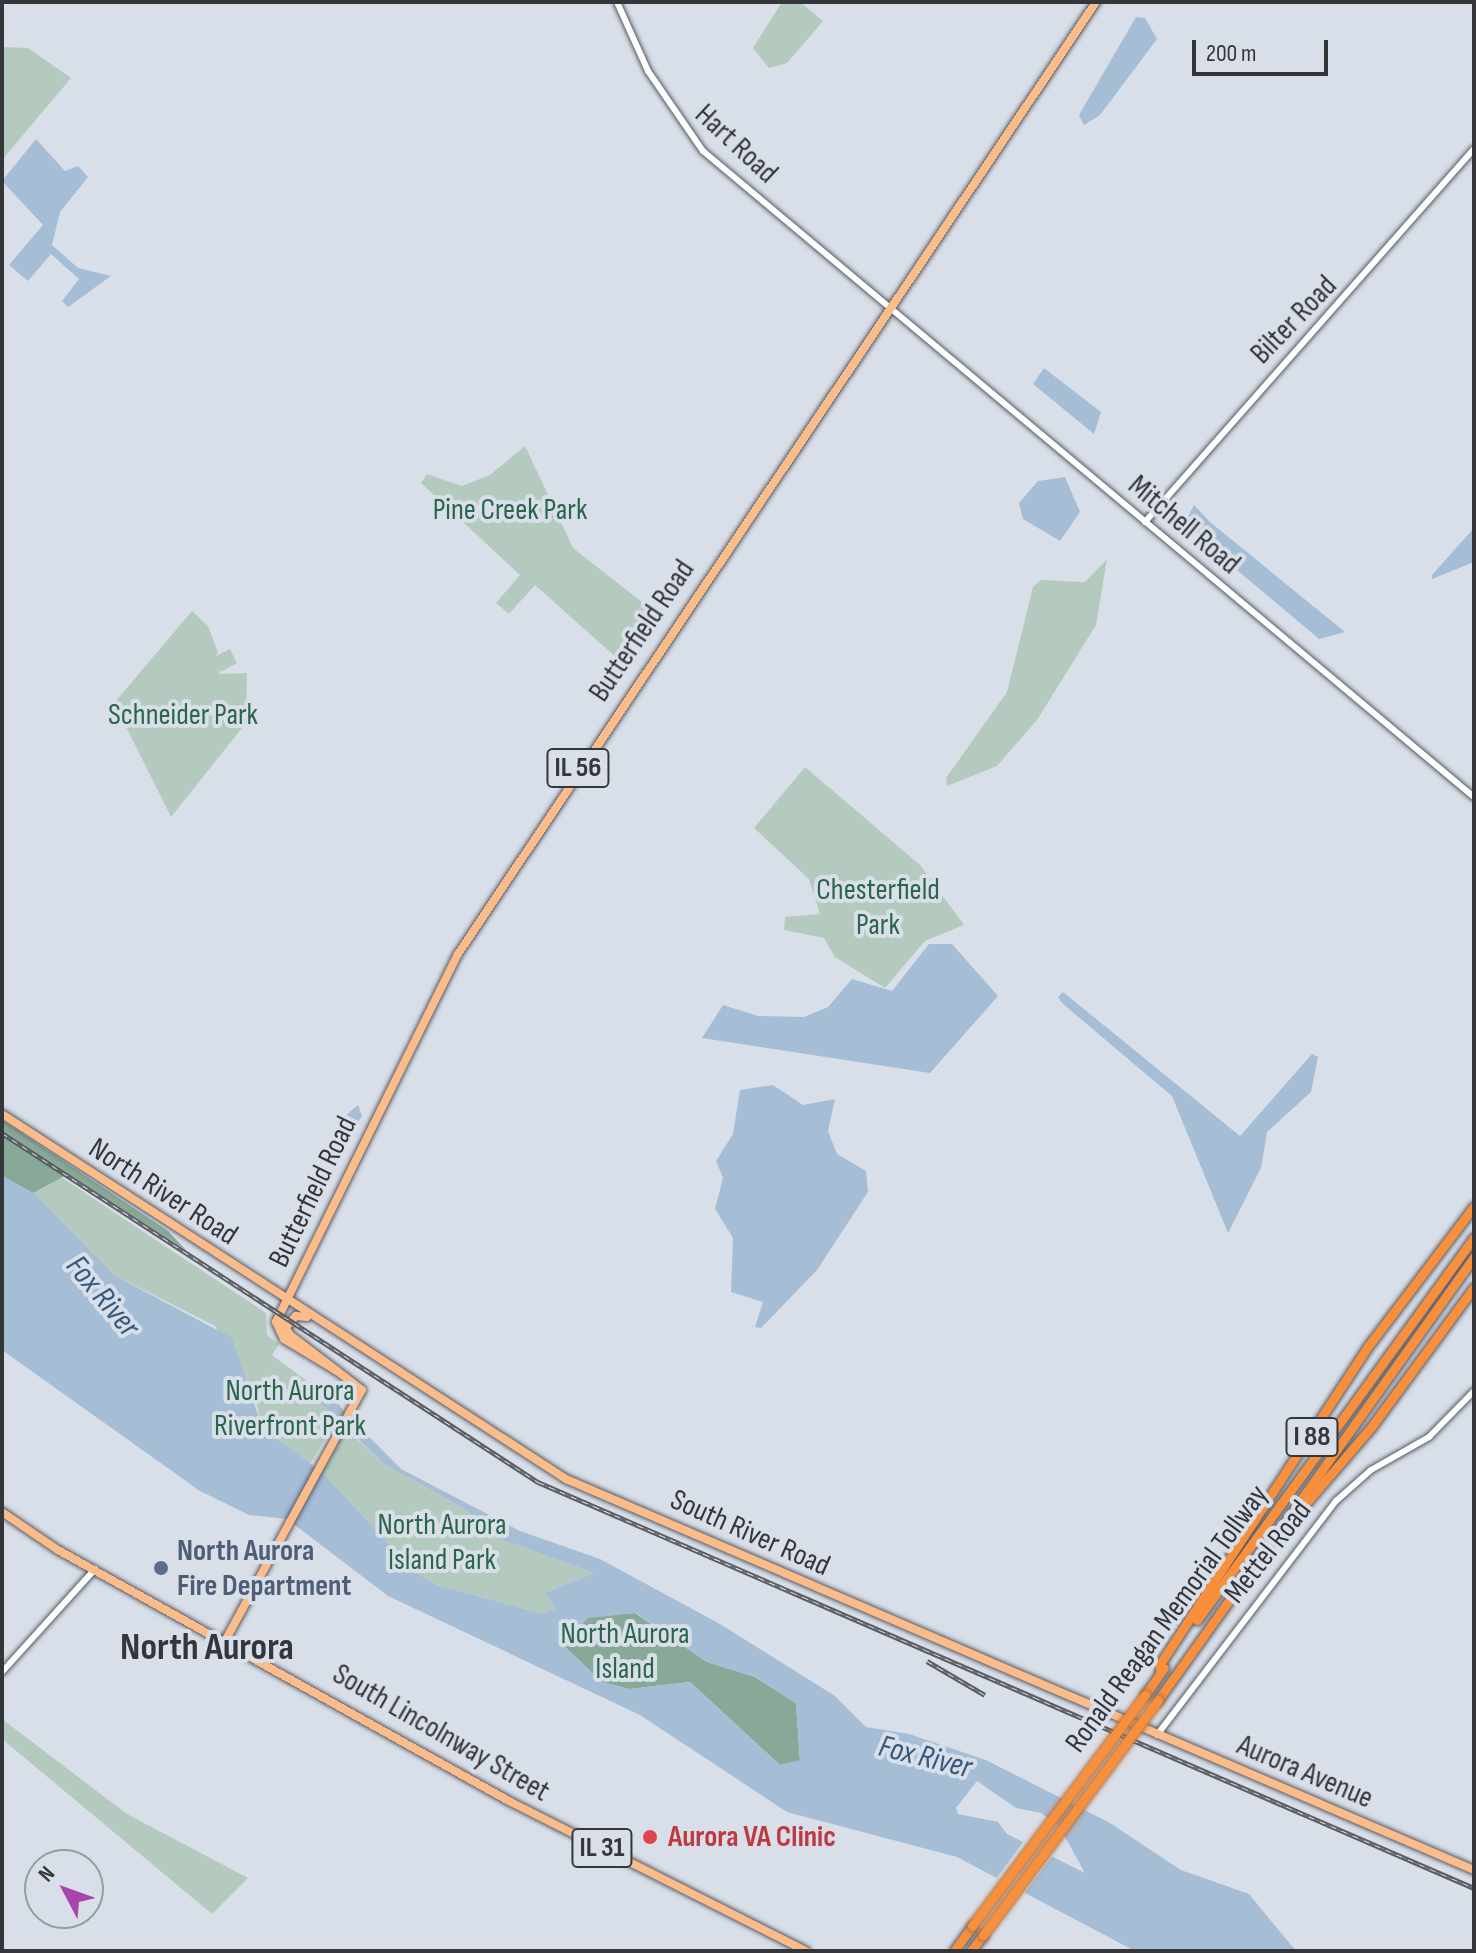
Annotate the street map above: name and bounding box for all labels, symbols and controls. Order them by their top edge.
scale bar [1196,24,1332,74]
text: 200 m [1206,39,1257,68]
street label: Hart Road [687,97,785,191]
street label: Bilter Road [1243,268,1345,372]
street label: Mitchell Road [1121,468,1247,582]
park label: Pine Creek Park [433,492,587,528]
street label: Butterfield Road [582,553,702,709]
park label: Schneider Park [108,697,258,733]
road number: IL 56 [546,744,610,792]
park label: Chesterfield Park [816,872,940,942]
street label: Butterfield Road [261,1111,365,1273]
street label: North River Road [82,1131,244,1253]
water label: Fox River [57,1248,147,1346]
park label: North Aurora Riverfront Park [214,1373,366,1444]
road number: I 88 [1284,1413,1340,1461]
street label: Ronald Reagan Memorial Tollway [1058,1478,1276,1760]
street label: South River Road [665,1482,835,1584]
street label: Mettel Road [1217,1494,1319,1610]
park label: North Aurora Island Park [377,1507,507,1578]
place label: North Aurora Fire Department [177,1533,351,1604]
marker: North Aurora Fire Department [152,1559,170,1577]
park label: North Aurora Island [560,1616,690,1686]
district label: North Aurora [120,1625,294,1671]
street label: South Lincolnway Street [326,1656,556,1810]
street label: Aurora Avenue [1232,1727,1378,1817]
water label: Fox River [875,1728,975,1788]
place label: Aurora VA Clinic [668,1819,836,1855]
road number: IL 31 [570,1824,634,1872]
marker: Aurora VA Clinic [639,1826,661,1848]
north arrow [24,1849,104,1929]
text: N [33,1861,61,1888]

